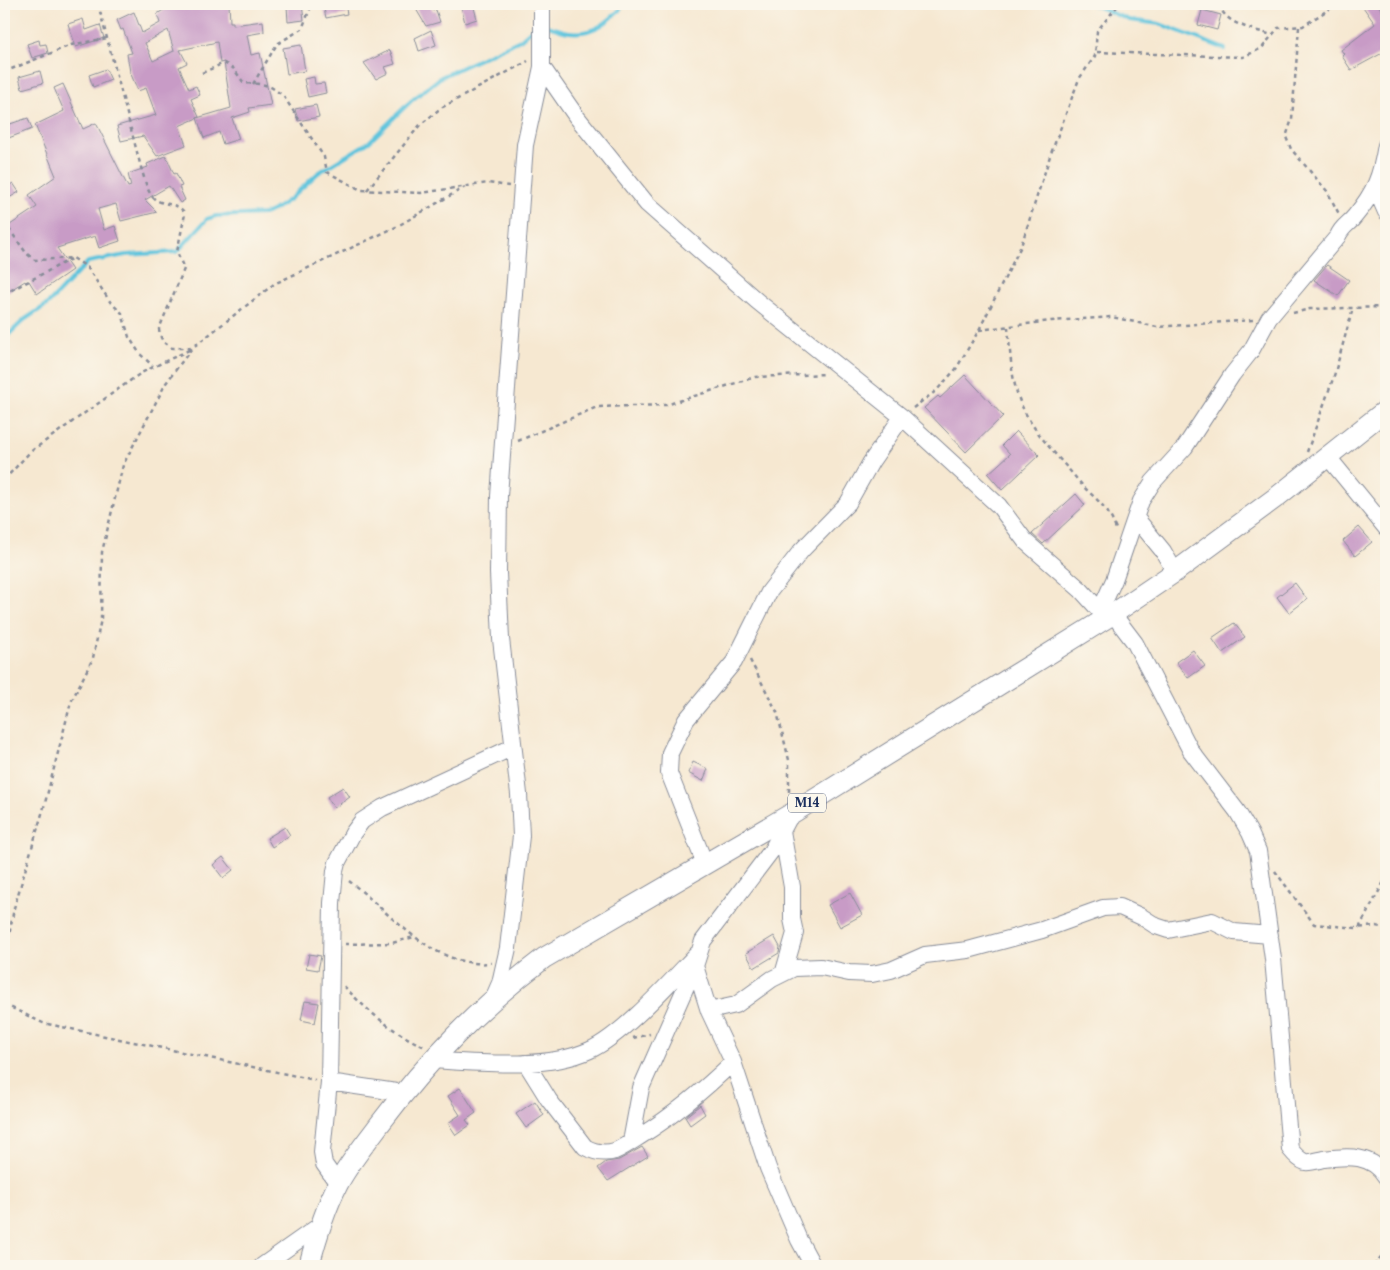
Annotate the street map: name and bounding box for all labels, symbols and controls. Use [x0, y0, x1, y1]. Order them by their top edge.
road number: M14 [788, 794, 826, 812]

